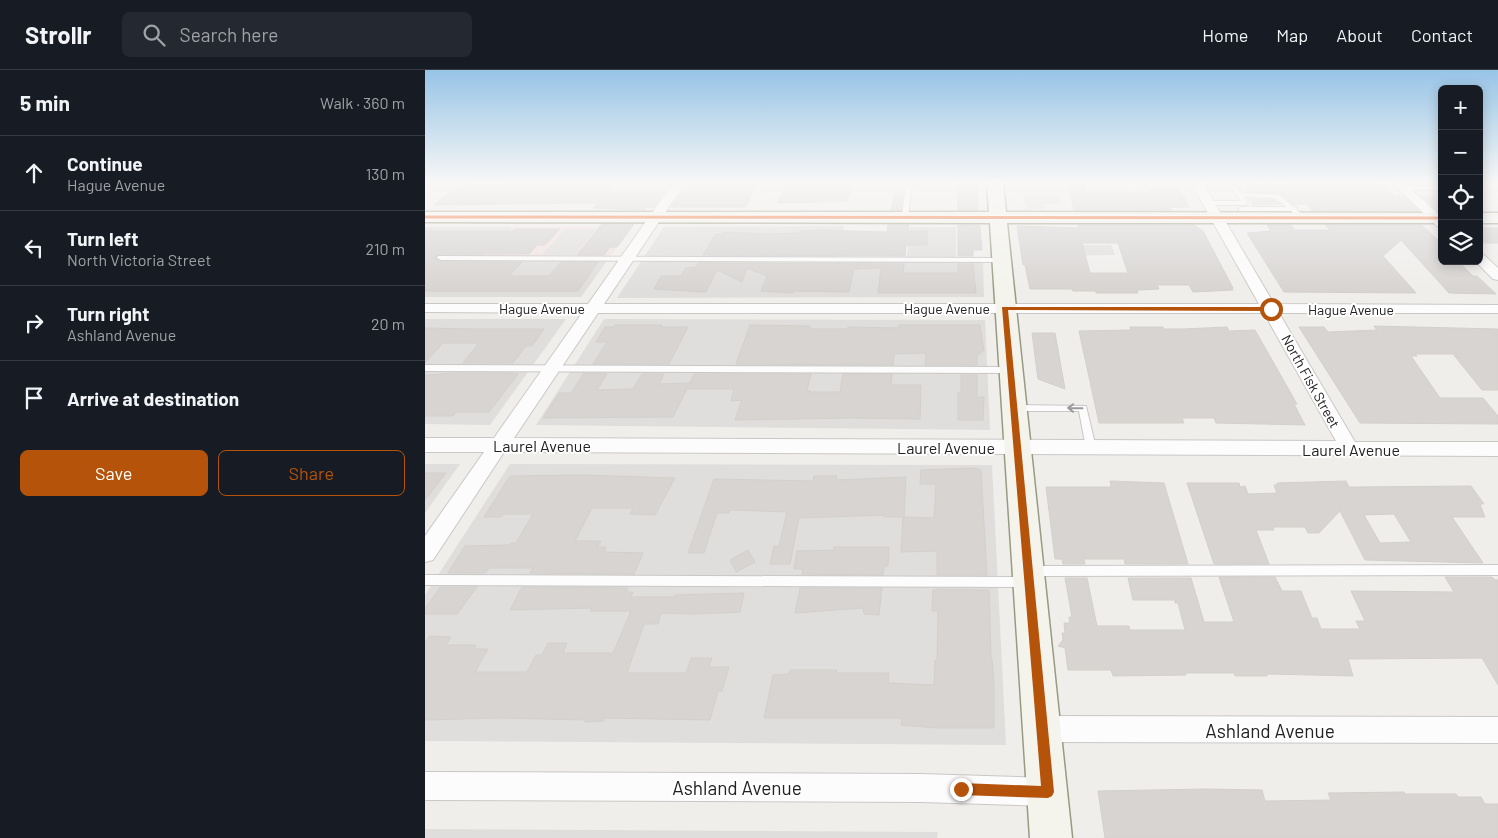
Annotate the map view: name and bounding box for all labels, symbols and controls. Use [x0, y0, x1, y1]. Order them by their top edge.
search box [122, 12, 472, 57]
text: Strollr [25, 20, 92, 49]
icon: search [140, 21, 168, 49]
text: Search here [180, 23, 278, 46]
text: Home [1202, 24, 1248, 46]
text: Map [1276, 24, 1308, 46]
text: About [1336, 24, 1383, 46]
text: Contact [1411, 24, 1473, 46]
map controls [1438, 85, 1483, 265]
button: + [1438, 85, 1483, 130]
text: 5 min [20, 90, 70, 115]
text: Walk · 360 m [320, 93, 405, 112]
button: − [1438, 130, 1483, 175]
text: Continue [67, 152, 143, 175]
icon: ahead [20, 159, 48, 187]
text: 130 m [366, 164, 405, 183]
text: Hague Avenue [67, 175, 165, 194]
button: locate [1438, 175, 1483, 220]
button: layers [1438, 220, 1483, 265]
text: Turn left [67, 227, 138, 250]
icon: left [20, 234, 48, 262]
text: 210 m [366, 239, 405, 258]
text: North Victoria Street [67, 250, 211, 269]
route start [1260, 298, 1283, 321]
street label: Hague Avenue [499, 300, 585, 317]
street label: Hague Avenue [904, 300, 990, 317]
street label: Hague Avenue [1308, 301, 1394, 318]
text: Turn right [67, 302, 149, 325]
icon: right [20, 309, 48, 337]
text: 20 m [371, 314, 405, 333]
text: Ashland Avenue [67, 325, 176, 344]
street label: North Fisk Street [1278, 331, 1344, 431]
icon: arrive [20, 384, 48, 412]
text: Arrive at destination [67, 387, 239, 410]
one-way arrow [1067, 403, 1084, 413]
street label: Laurel Avenue [493, 436, 591, 455]
street label: Laurel Avenue [897, 438, 995, 457]
street label: Laurel Avenue [1302, 440, 1400, 459]
button: Save [20, 450, 208, 496]
button: Share [218, 450, 405, 496]
street label: Ashland Avenue [1205, 719, 1335, 742]
street label: Ashland Avenue [672, 776, 802, 799]
route end [950, 778, 973, 801]

